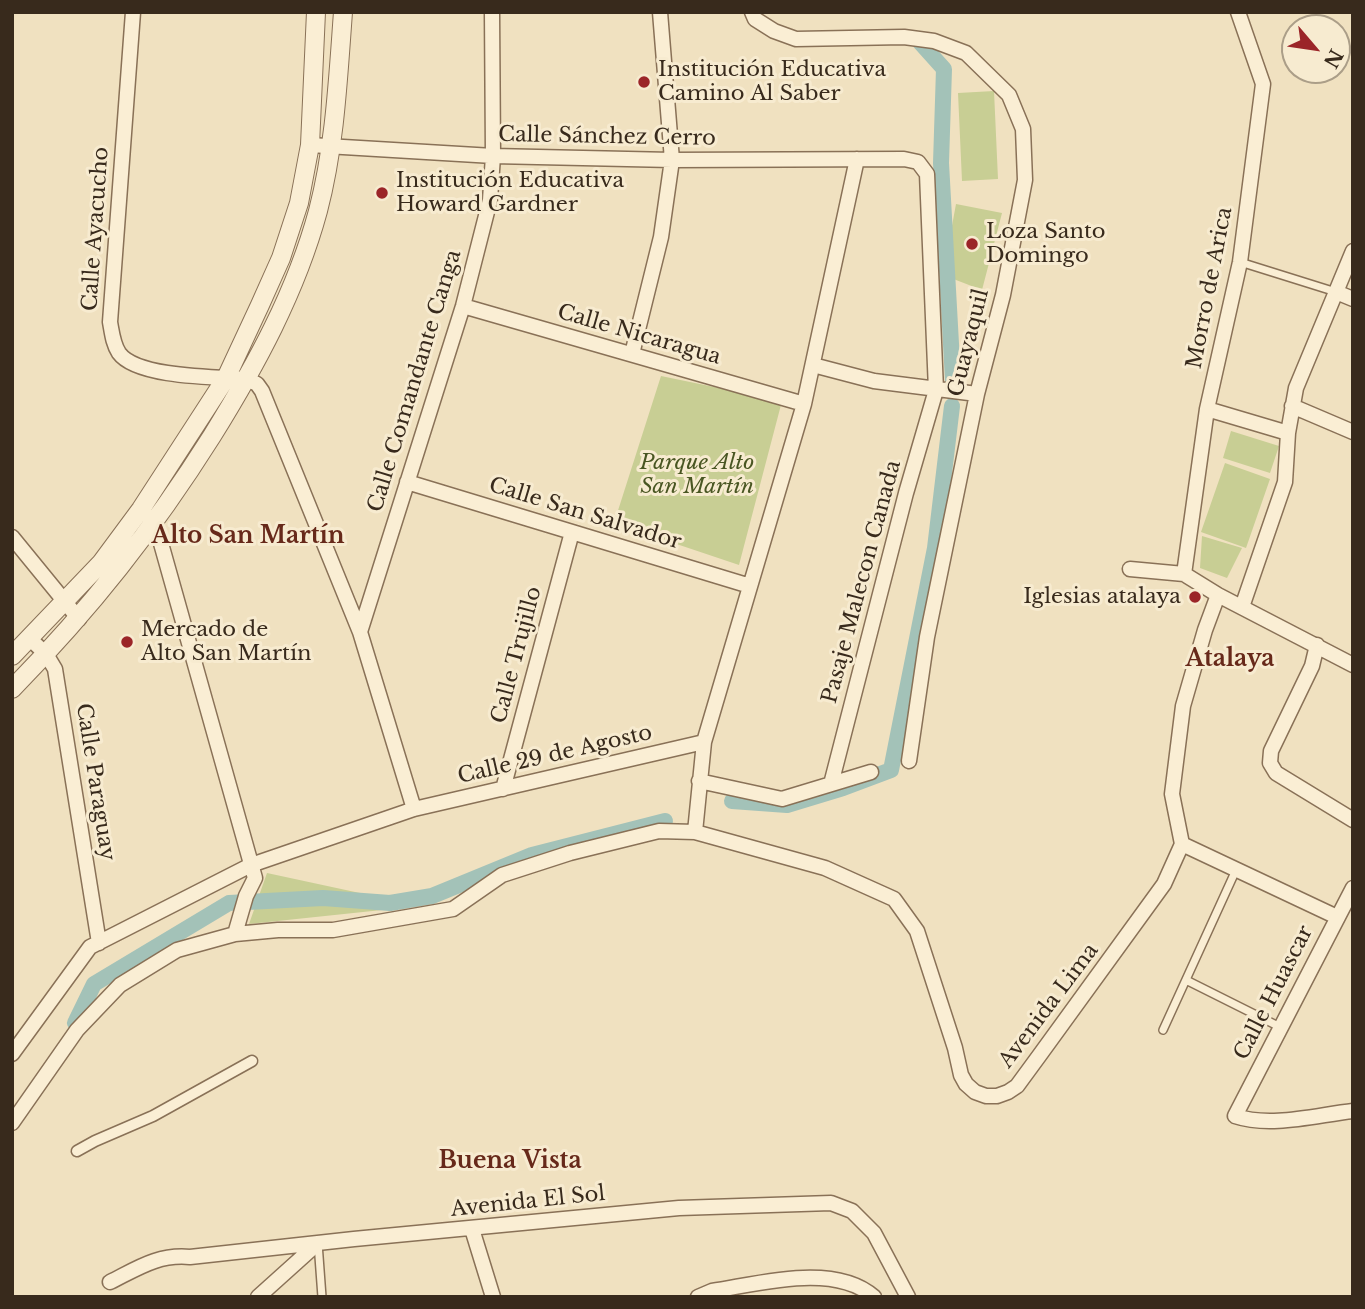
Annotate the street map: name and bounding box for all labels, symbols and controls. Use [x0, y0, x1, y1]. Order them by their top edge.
north arrow [1281, 14, 1351, 84]
text: N [1319, 45, 1347, 72]
place label: Institución Educativa Camino Al Saber [658, 57, 886, 107]
marker: Institución Educativa Camino Al Saber [636, 74, 652, 90]
street label: Calle Sánchez Cerro [498, 123, 716, 151]
street label: Calle Ayacucho [78, 146, 114, 312]
place label: Institución Educativa Howard Gardner [396, 168, 624, 218]
marker: Institución Educativa Howard Gardner [374, 185, 390, 201]
street label: Morro de Arica [1182, 205, 1238, 371]
place label: Loza Santo Domingo [986, 219, 1106, 269]
marker: Loza Santo Domingo [964, 236, 980, 252]
street label: Calle Comandante Canga [363, 247, 467, 515]
street label: Guayaquil [943, 287, 995, 399]
street label: Calle Nicaragua [554, 300, 724, 370]
park label: Parque Alto San Martín [640, 450, 754, 500]
street label: Pasaje Malecon Canada [817, 458, 907, 706]
street label: Calle San Salvador [486, 473, 684, 555]
district label: Alto San Martín [152, 523, 344, 551]
street label: Calle Trujillo [487, 584, 547, 726]
place label: Iglesias atalaya [1023, 584, 1181, 610]
marker: Iglesias atalaya [1187, 589, 1203, 605]
place label: Mercado de Alto San Martín [141, 617, 312, 667]
marker: Mercado de Alto San Martín [119, 634, 135, 650]
district label: Atalaya [1185, 646, 1275, 674]
street label: Calle Paraguay [70, 702, 120, 862]
street label: Calle 29 de Agosto [455, 720, 655, 790]
street label: Calle Huascar [1229, 922, 1319, 1064]
street label: Avenida Lima [994, 939, 1104, 1073]
district label: Buena Vista [438, 1148, 582, 1176]
street label: Avenida El Sol [450, 1181, 606, 1223]

